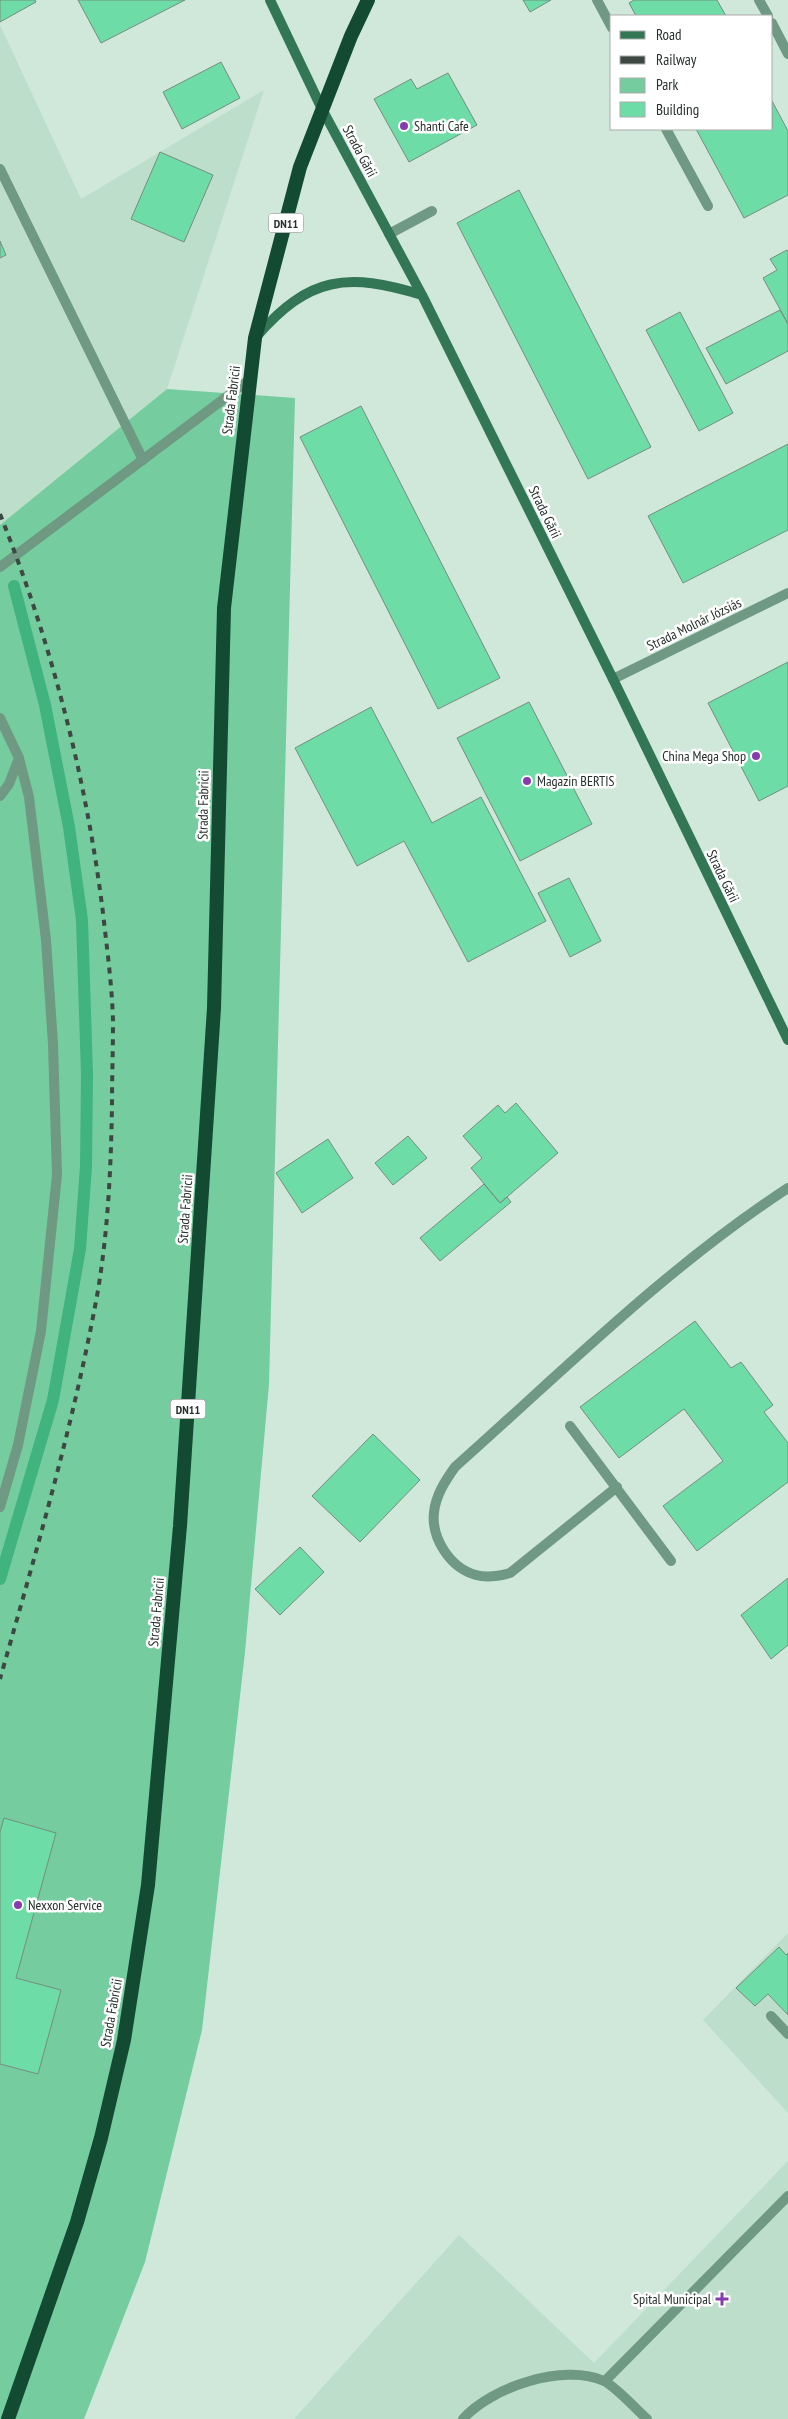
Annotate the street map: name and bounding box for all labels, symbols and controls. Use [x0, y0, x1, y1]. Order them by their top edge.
legend [610, 15, 773, 130]
text: Road [656, 25, 682, 44]
text: Railway [656, 50, 697, 69]
text: Park [656, 75, 678, 94]
text: Building [656, 100, 699, 119]
place label: Shanti Cafe [414, 117, 469, 135]
marker: Shanti Cafe [398, 120, 410, 132]
street label: Strada Gării [339, 122, 381, 180]
road number: DN11 [268, 214, 304, 232]
street label: Strada Fabricii [218, 365, 244, 435]
street label: Strada Gării [525, 483, 565, 541]
street label: Strada Molnár Józsiás [644, 593, 745, 655]
place label: China Mega Shop [662, 747, 746, 765]
marker: China Mega Shop [750, 750, 762, 762]
street label: Strada Fabricii [193, 770, 213, 840]
place label: Magazin BERTIS [537, 772, 615, 790]
marker: Magazin BERTIS [521, 775, 533, 787]
street label: Strada Gării [703, 847, 743, 905]
street label: Strada Fabricii [174, 1174, 196, 1244]
road number: DN11 [170, 1400, 206, 1418]
street label: Strada Fabricii [144, 1577, 168, 1647]
place label: Nexxon Service [28, 1896, 102, 1914]
marker: Nexxon Service [12, 1899, 24, 1911]
street label: Strada Fabricii [96, 1977, 126, 2049]
place label: Spital Municipal [633, 2290, 712, 2308]
marker: Spital Municipal [715, 2292, 729, 2306]

